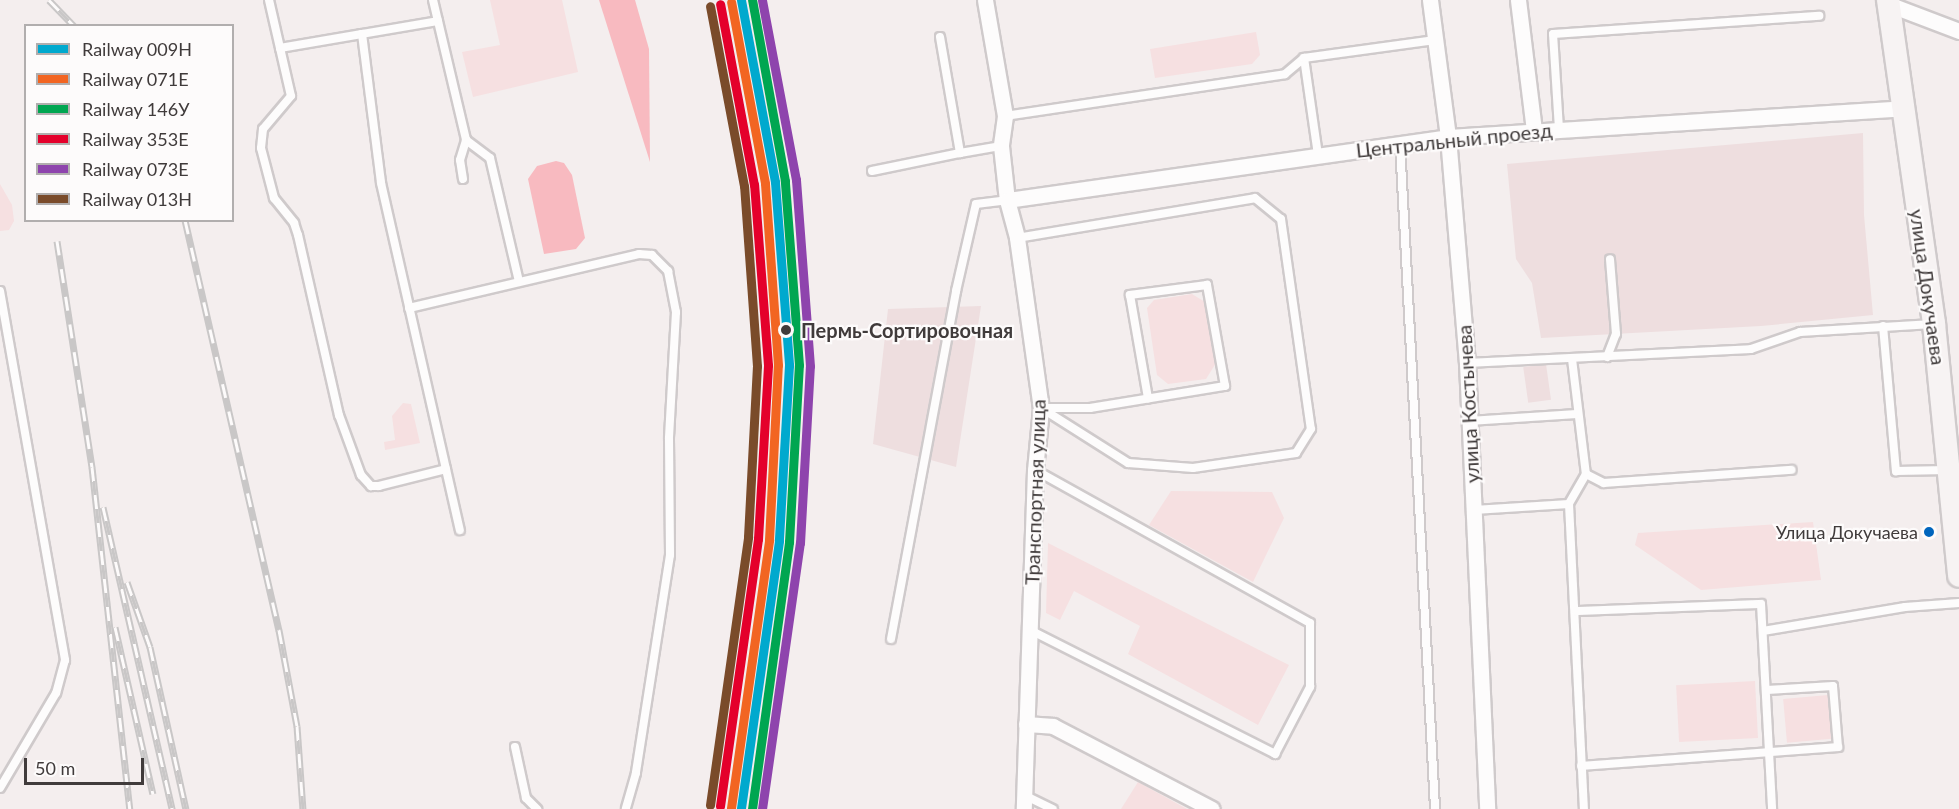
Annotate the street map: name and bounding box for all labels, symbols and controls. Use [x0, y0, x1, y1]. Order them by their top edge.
legend [24, 24, 234, 222]
text: Railway 009Н [82, 38, 192, 60]
text: Railway 071Е [82, 68, 189, 90]
text: Railway 146У [82, 98, 189, 120]
street label: Центральный проезд [1355, 118, 1553, 162]
text: Railway 353Е [82, 128, 189, 150]
text: Railway 073Е [82, 158, 189, 180]
text: Railway 013Н [82, 188, 192, 210]
street label: улица Докучаева [1905, 207, 1951, 367]
place label: Пермь-Сортировочная [801, 318, 1013, 342]
marker: Пермь-Сортировочная [776, 320, 796, 340]
street label: улица Костычева [1452, 324, 1484, 484]
street label: Транспортная улица [1020, 399, 1050, 585]
place label: Улица Докучаева [1776, 521, 1918, 543]
marker: Улица Докучаева [1923, 526, 1935, 538]
scale bar [27, 746, 147, 784]
text: 50 m [35, 757, 75, 779]

